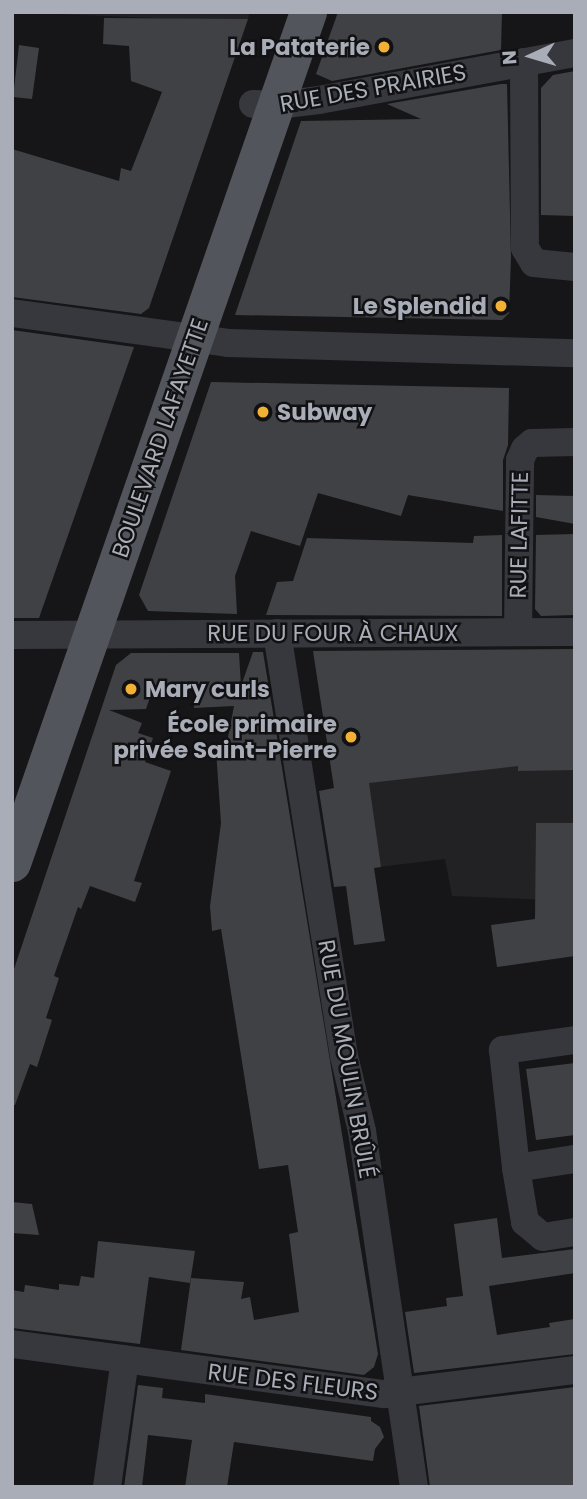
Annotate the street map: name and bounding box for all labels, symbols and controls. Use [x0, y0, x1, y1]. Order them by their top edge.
north arrow [496, 21, 566, 91]
place label: La Pataterie [229, 33, 370, 61]
marker: La Pataterie [376, 39, 392, 55]
text: N [496, 49, 524, 66]
street label: RUE DES PRAIRIES [278, 58, 468, 118]
place label: Le Splendid [353, 292, 487, 320]
marker: Le Splendid [493, 298, 509, 314]
street label: BOULEVARD LAFAYETTE [106, 315, 214, 561]
place label: Subway [277, 398, 372, 426]
marker: Subway [255, 404, 271, 420]
street label: RUE LAFITTE [504, 471, 534, 599]
street label: RUE DU FOUR À CHAUX [207, 619, 459, 647]
place label: Mary curls [145, 675, 270, 703]
marker: Mary curls [123, 681, 139, 697]
place label: École primaire privée Saint-Pierre [113, 710, 337, 764]
marker: École primaire privée Saint-Pierre [343, 729, 359, 745]
street label: RUE DU MOULIN BRÛLÉ [312, 937, 382, 1181]
street label: RUE DES FLEURS [206, 1358, 380, 1406]

